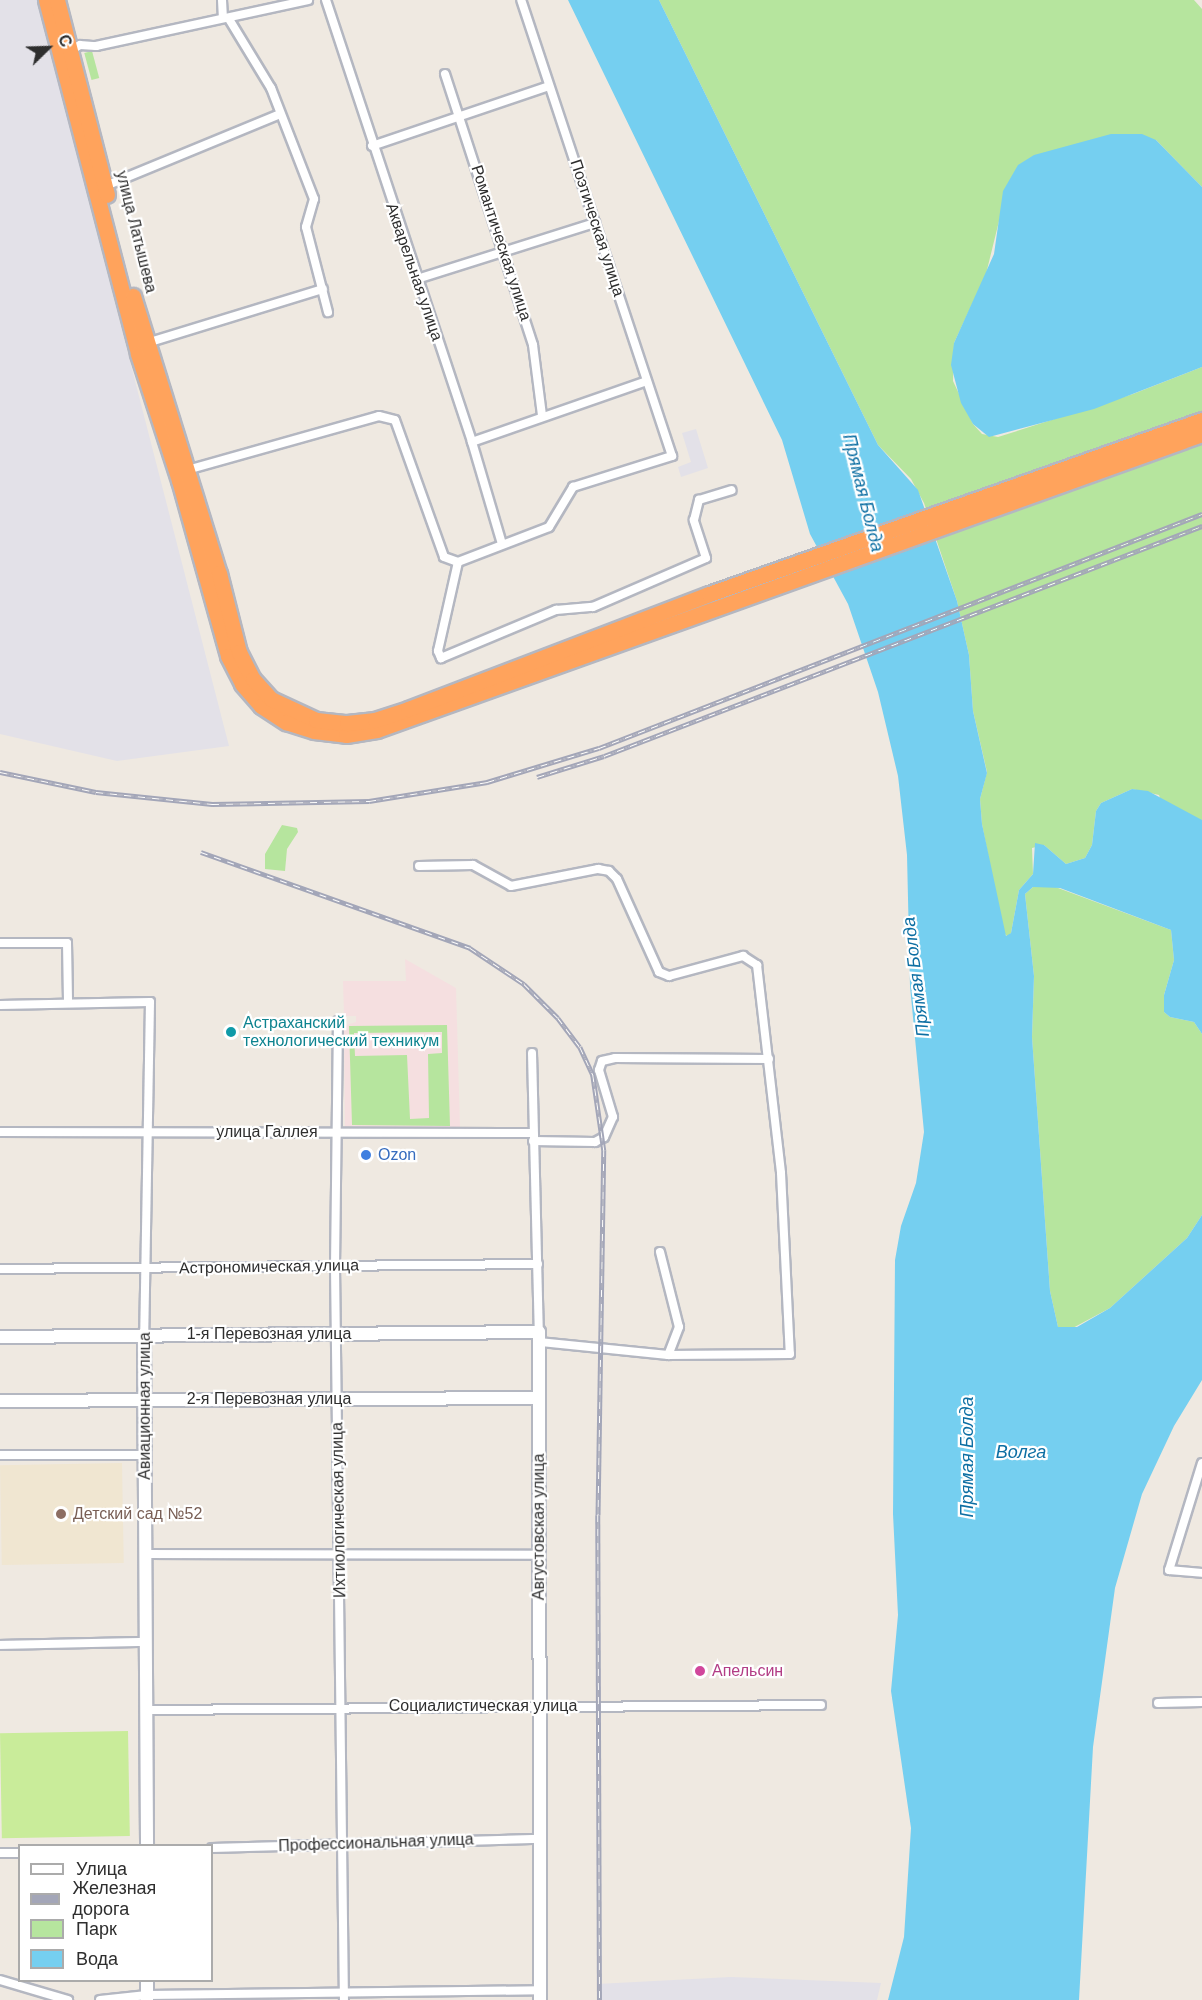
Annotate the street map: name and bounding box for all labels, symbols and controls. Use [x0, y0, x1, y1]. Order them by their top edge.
north arrow [18, 18, 78, 78]
text: С [55, 32, 75, 49]
street label: Поэтическая улица [566, 157, 628, 299]
street label: Романтическая улица [467, 163, 535, 323]
street label: улица Латышева [112, 169, 160, 295]
street label: Акварельная улица [381, 200, 447, 344]
water label: Прямая Болда [838, 432, 888, 554]
water label: Прямая Болда [898, 916, 934, 1038]
place label: Астраханский технологический техникум [243, 1013, 439, 1051]
marker: Астраханский технологический техникум [224, 1025, 238, 1039]
street label: улица Галлея [216, 1122, 318, 1142]
place label: Ozon [378, 1145, 416, 1165]
marker: Ozon [359, 1148, 373, 1162]
street label: Астрономическая улица [179, 1256, 359, 1278]
street label: 1-я Перевозная улица [187, 1324, 351, 1344]
street label: Авиационная улица [135, 1332, 155, 1480]
street label: 2-я Перевозная улица [187, 1389, 351, 1409]
water label: Прямая Болда [956, 1397, 978, 1517]
street label: Ихтиологическая улица [328, 1422, 350, 1598]
water label: Волга [996, 1441, 1046, 1463]
street label: Августовская улица [529, 1454, 549, 1600]
place label: Детский сад №52 [73, 1504, 202, 1524]
marker: Детский сад №52 [54, 1507, 68, 1521]
place label: Апельсин [712, 1661, 783, 1681]
marker: Апельсин [693, 1664, 707, 1678]
street label: Социалистическая улица [389, 1696, 577, 1716]
street label: Профессиональная улица [278, 1830, 474, 1856]
legend [18, 1844, 213, 1982]
text: Улица [76, 1859, 127, 1879]
text: Железная дорога [72, 1878, 156, 1919]
text: Парк [76, 1919, 117, 1939]
text: Вода [76, 1949, 118, 1969]

